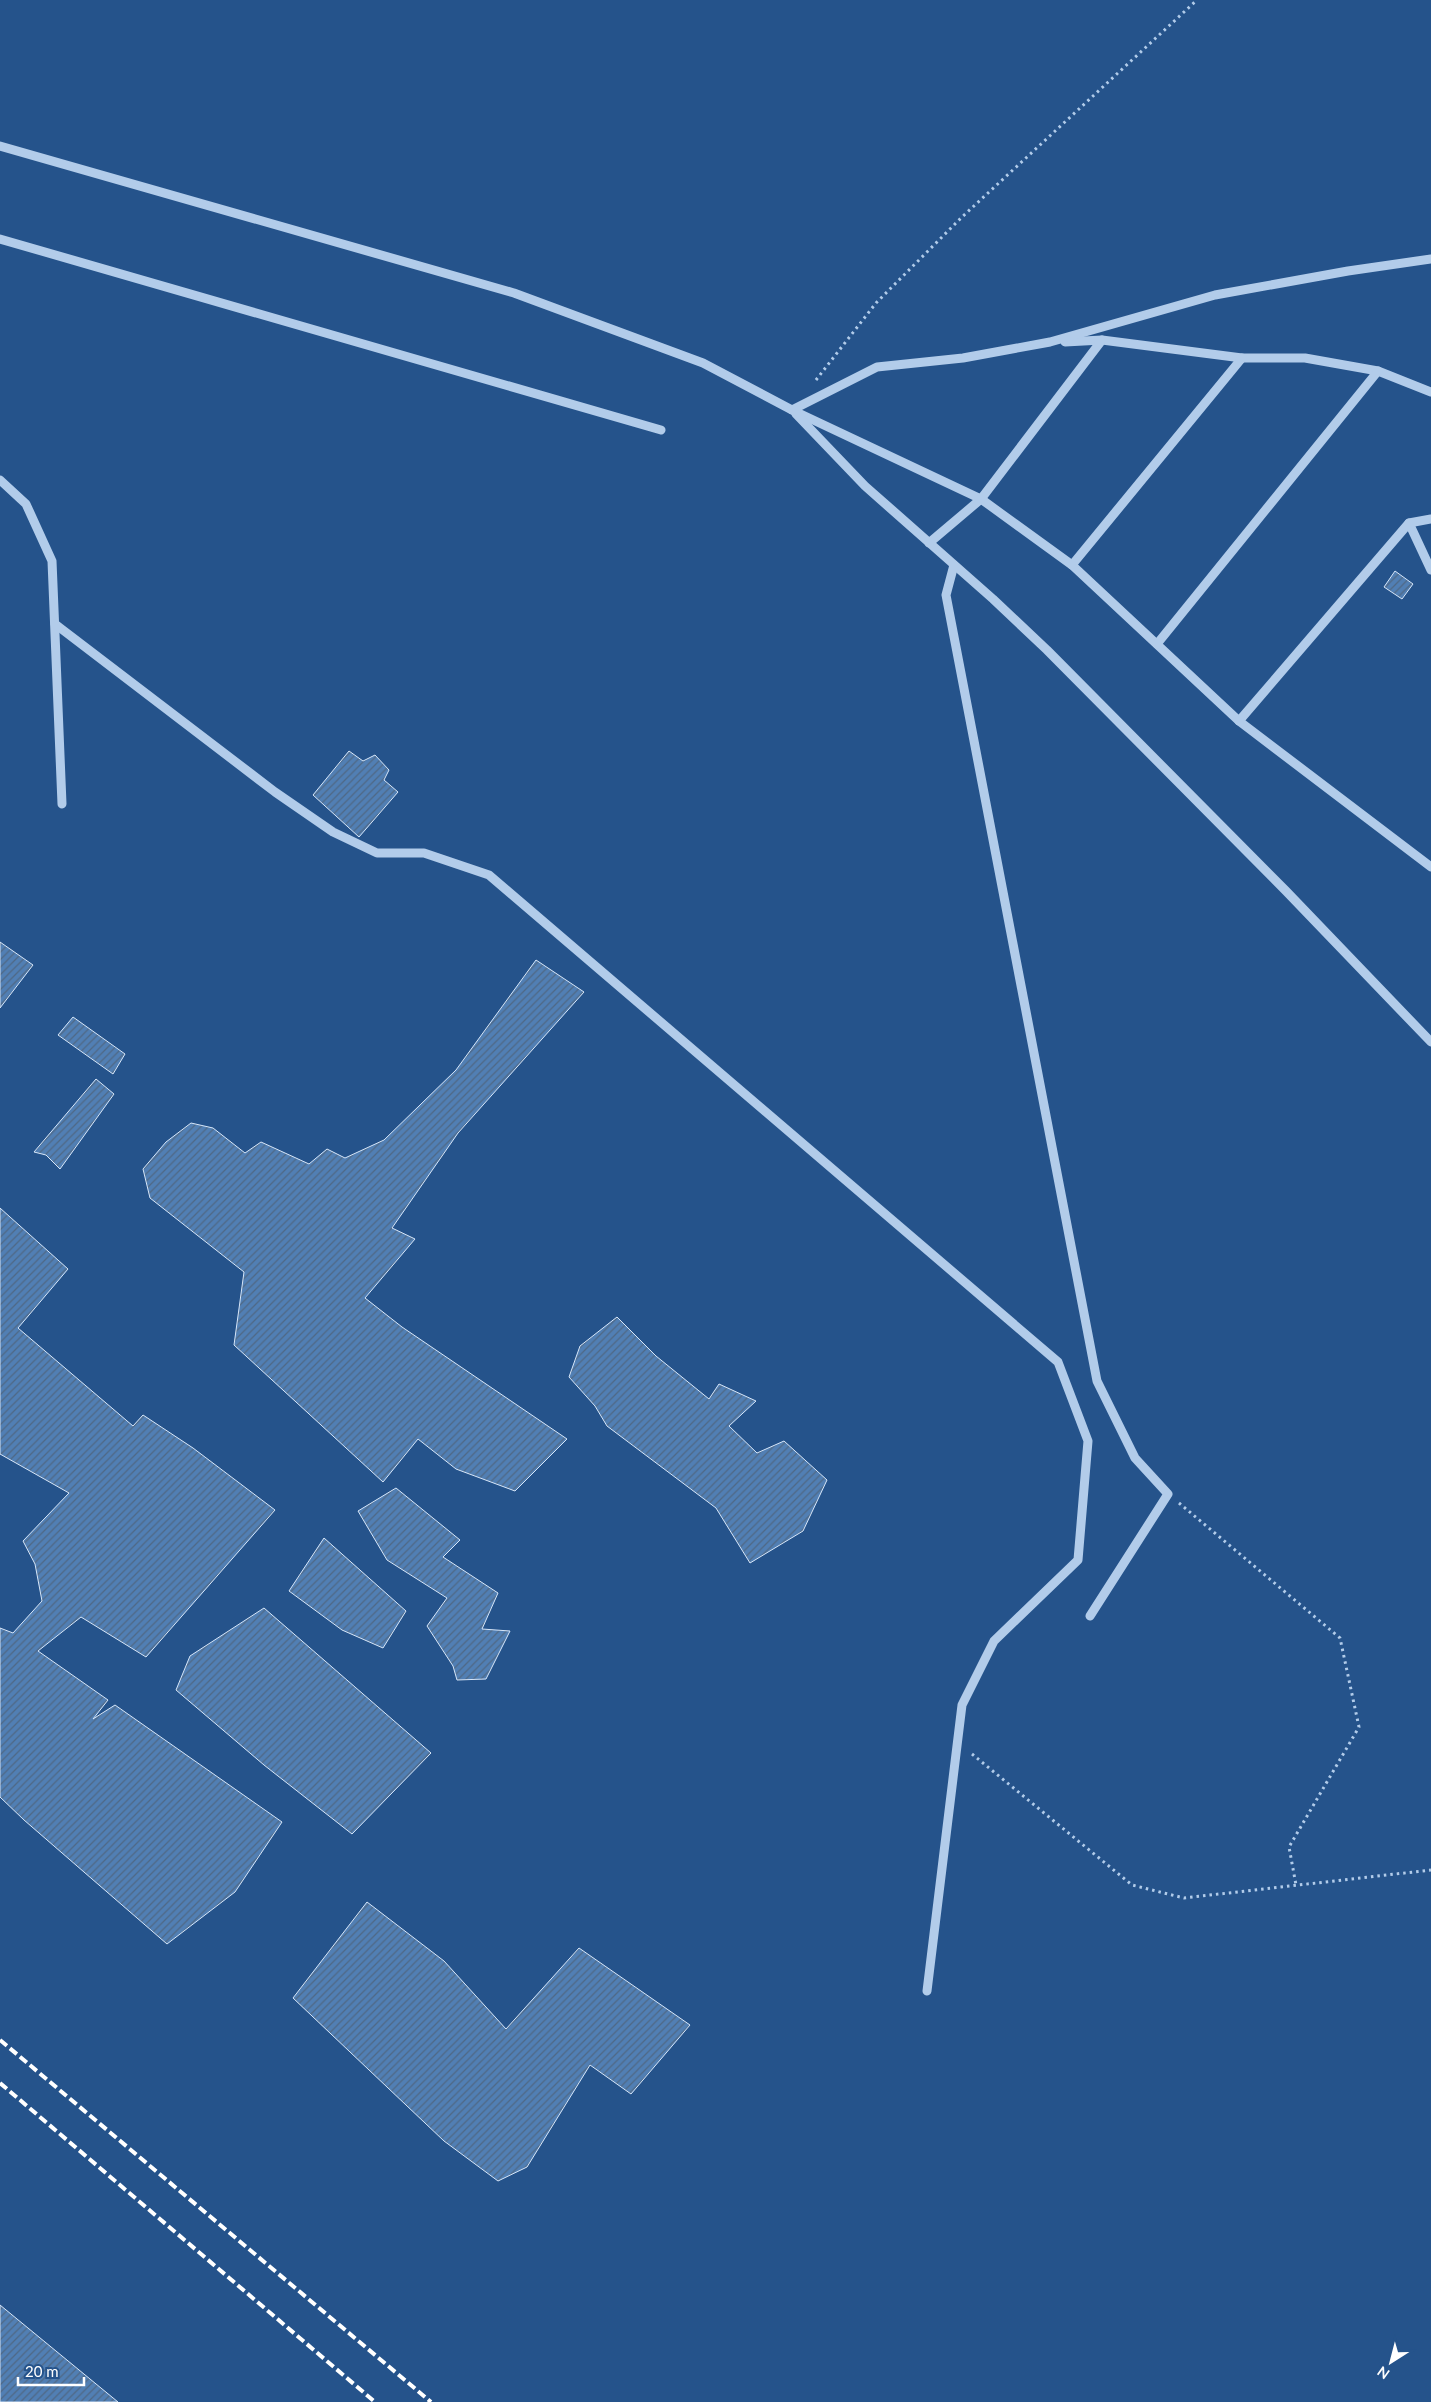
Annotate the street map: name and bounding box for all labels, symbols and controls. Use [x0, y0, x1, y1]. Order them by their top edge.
north arrow [1366, 2337, 1416, 2387]
scale bar [18, 2354, 84, 2386]
text: 20 m [25, 2362, 59, 2380]
text: N [1374, 2363, 1392, 2383]

